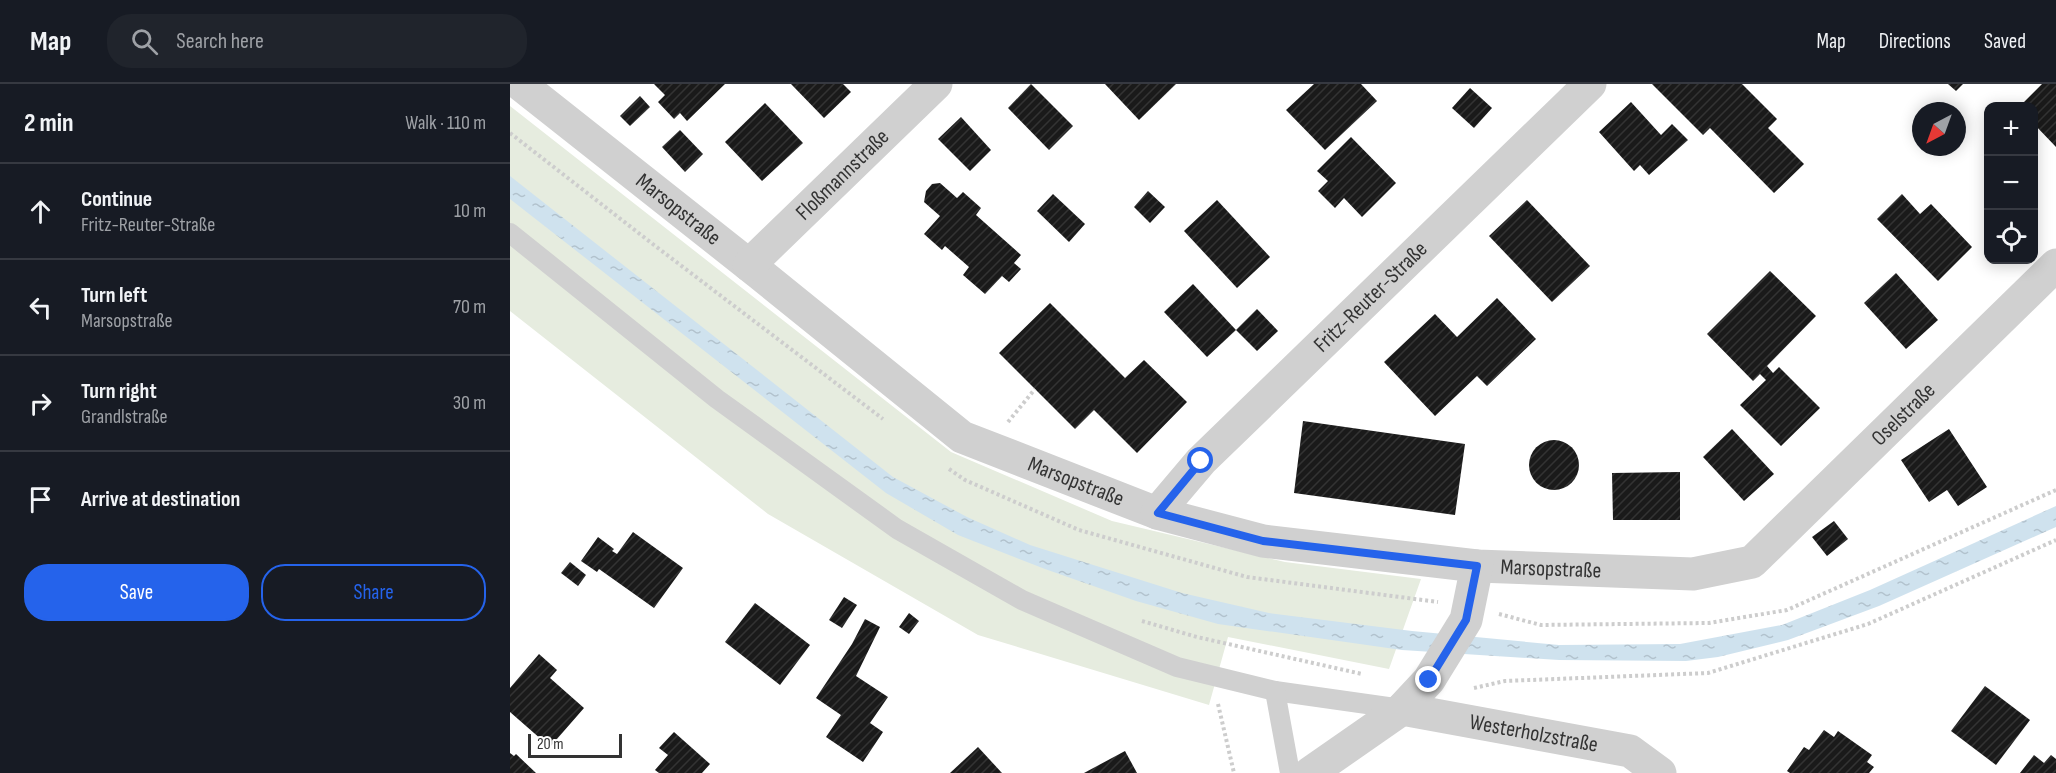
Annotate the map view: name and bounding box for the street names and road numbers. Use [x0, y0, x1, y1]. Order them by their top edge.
street label: Floßmannstraße [790, 123, 895, 226]
street label: Marsopstraße [631, 167, 726, 251]
street label: Fritz-Reuter-Straße [1308, 236, 1433, 358]
street label: Oselstraße [1866, 377, 1941, 451]
street label: Marsopstraße [1024, 451, 1128, 512]
street label: Marsopstraße [1500, 553, 1602, 584]
street label: Westerholzstraße [1467, 708, 1600, 758]

